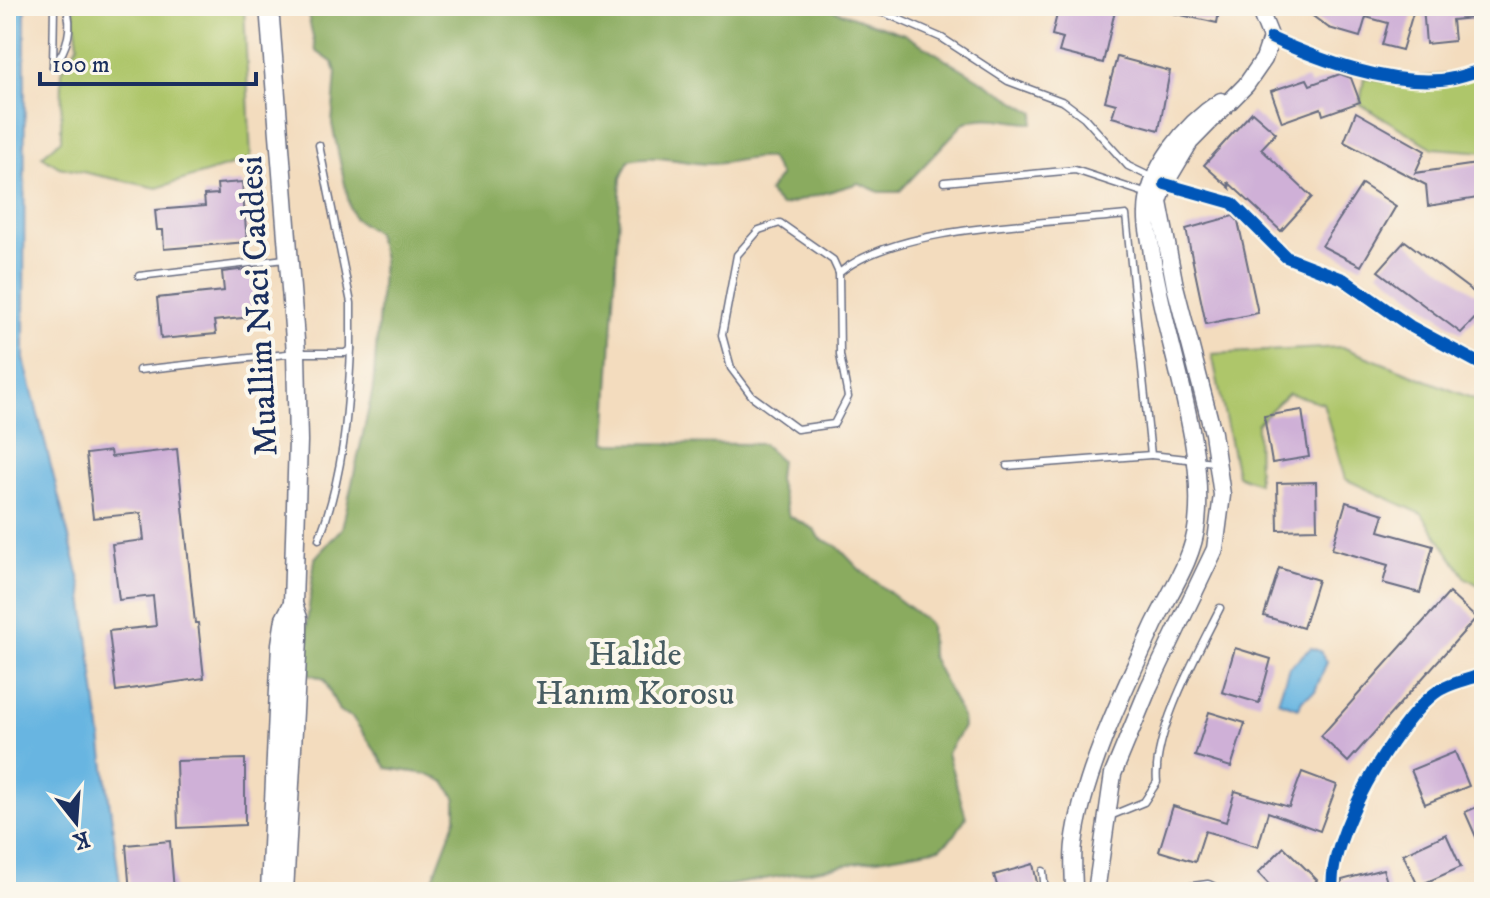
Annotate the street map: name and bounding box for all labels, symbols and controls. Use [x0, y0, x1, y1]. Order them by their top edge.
scale bar [40, 36, 256, 86]
text: 100 m [52, 50, 110, 80]
street label: Muallim Naci Caddesi [230, 155, 288, 457]
park label: Halide Hanım Korosu [535, 634, 735, 715]
north arrow [36, 782, 116, 862]
text: K [70, 825, 93, 855]

